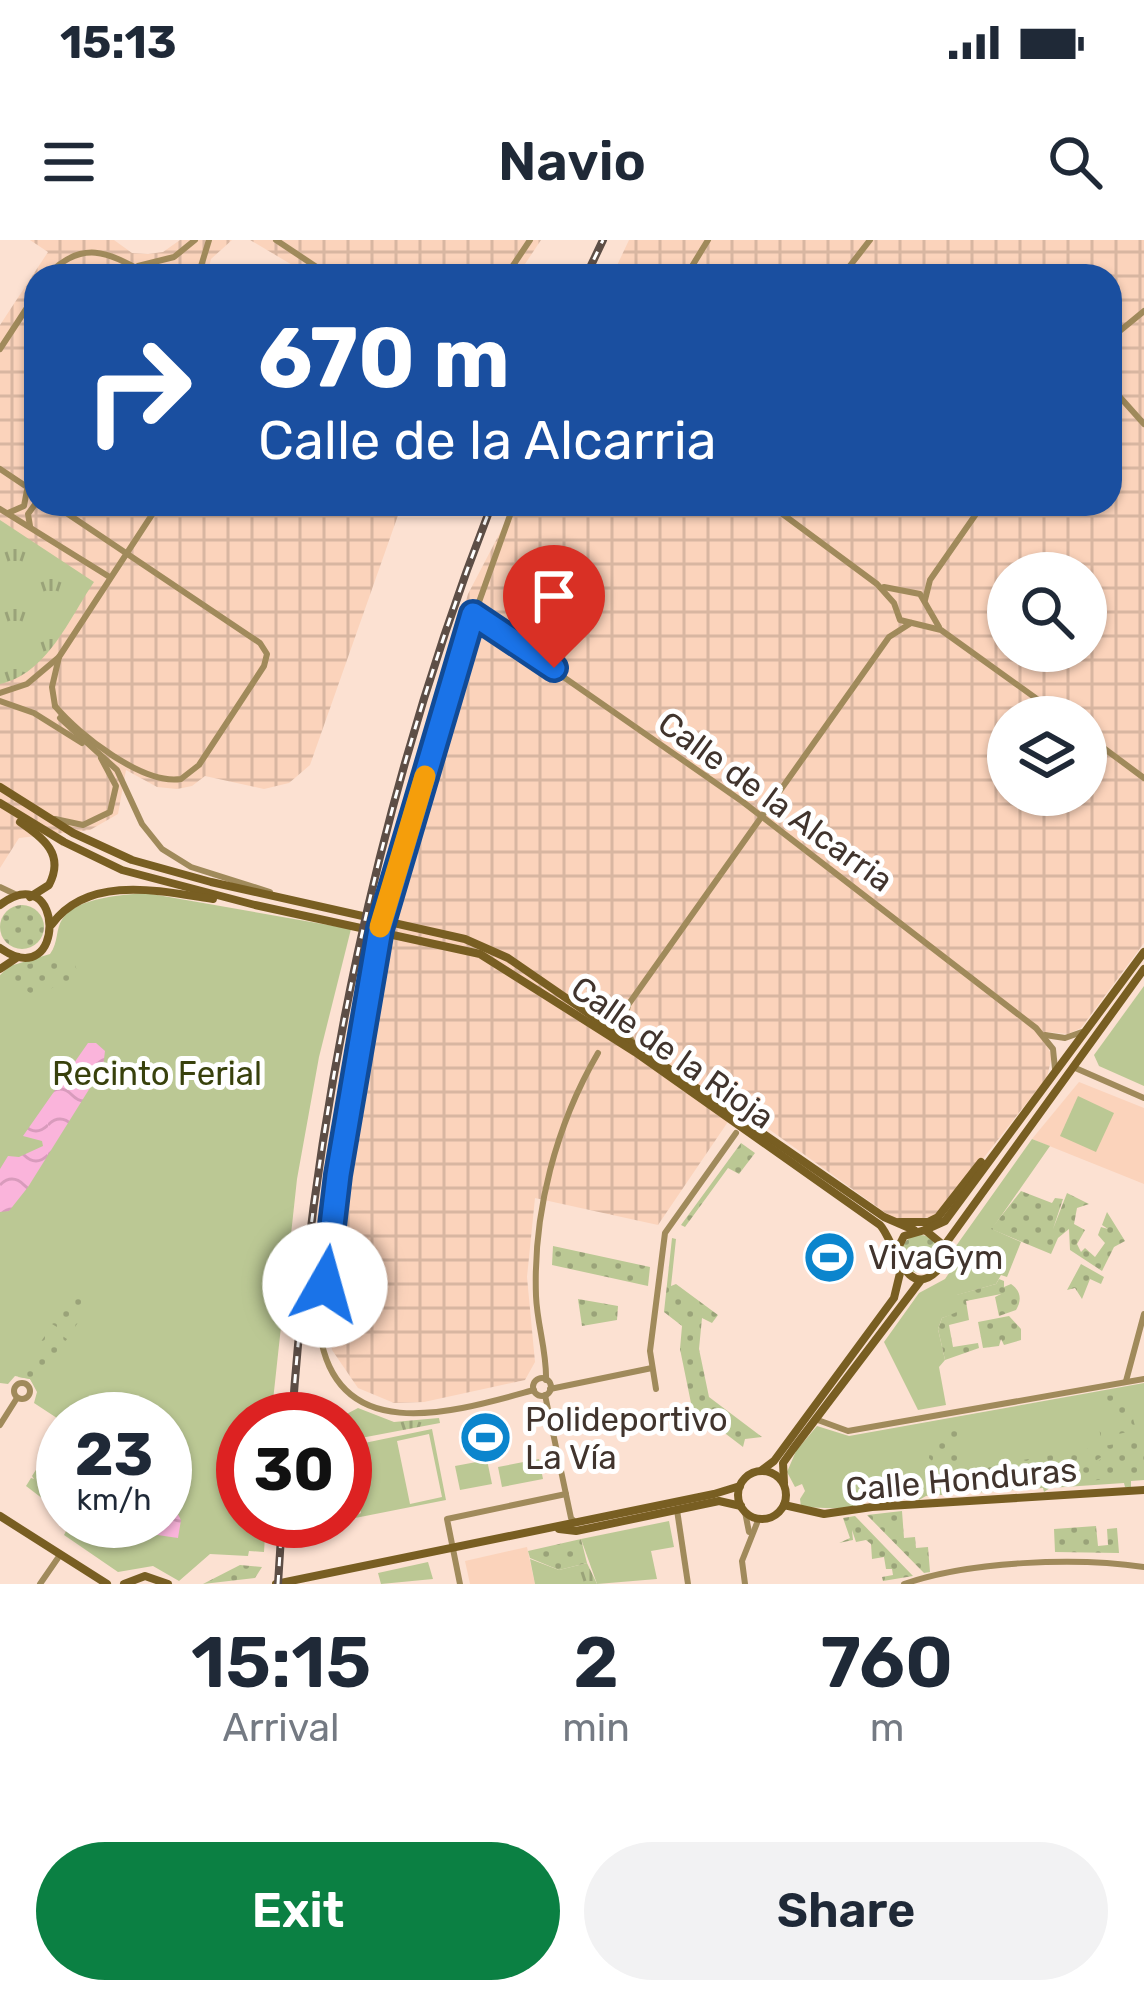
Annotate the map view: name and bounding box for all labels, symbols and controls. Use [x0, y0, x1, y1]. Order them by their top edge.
text: 15:13 [60, 16, 177, 69]
icon: menu [36, 129, 102, 195]
icon: search [1042, 129, 1108, 195]
text: Navio [498, 130, 646, 194]
text: 670 m [258, 308, 510, 408]
icon: right [60, 312, 216, 468]
text: Calle de la Alcarria [258, 409, 717, 473]
pin [503, 545, 605, 668]
map controls [987, 552, 1107, 816]
button: search [987, 552, 1107, 672]
icon: arrive [521, 563, 587, 629]
button: layers [987, 696, 1107, 816]
street label: Calle de la Alcarria [651, 703, 901, 900]
street label: Calle de la Rioja [564, 968, 782, 1137]
park label: Recinto Ferial [52, 1054, 262, 1093]
position arrow [262, 1222, 388, 1348]
sports icon: VivaGym [801, 1229, 857, 1285]
place label: VivaGym [868, 1238, 1003, 1277]
speed limit sign: 30 [216, 1392, 372, 1548]
place label: Polideportivo La Vía [525, 1400, 728, 1477]
sports icon: Polideportivo La Vía [458, 1410, 514, 1466]
text: 23 [75, 1419, 153, 1490]
street label: Calle Honduras [844, 1450, 1078, 1509]
text: km/h [77, 1482, 151, 1518]
text: 15:15 [191, 1620, 371, 1705]
text: 2 [573, 1620, 619, 1705]
text: 760 [821, 1620, 953, 1705]
text: Arrival [223, 1705, 340, 1751]
text: min [562, 1705, 630, 1751]
text: m [870, 1705, 904, 1751]
button: Exit [36, 1842, 560, 1980]
button: Share [584, 1842, 1108, 1980]

